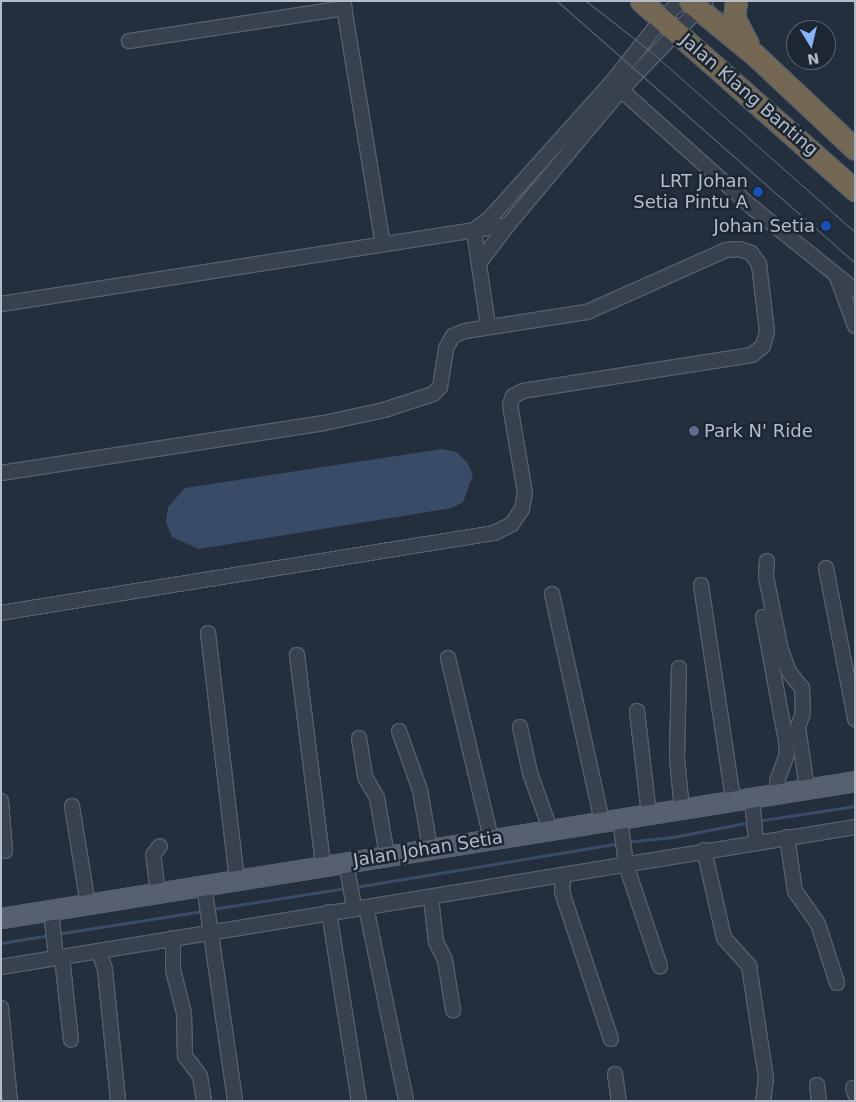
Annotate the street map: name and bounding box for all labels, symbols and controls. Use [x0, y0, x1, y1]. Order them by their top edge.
north arrow [786, 20, 836, 70]
street label: Jalan Klang Banting [676, 29, 822, 161]
text: N [806, 50, 820, 68]
place label: LRT Johan Setia Pintu A [633, 171, 748, 213]
marker: LRT Johan Setia Pintu A [752, 186, 764, 198]
place label: Johan Setia [714, 215, 815, 237]
marker: Johan Setia [819, 219, 833, 233]
place label: Park N' Ride [704, 420, 813, 442]
marker: Park N' Ride [688, 425, 700, 437]
street label: Jalan Johan Setia [352, 827, 504, 871]

